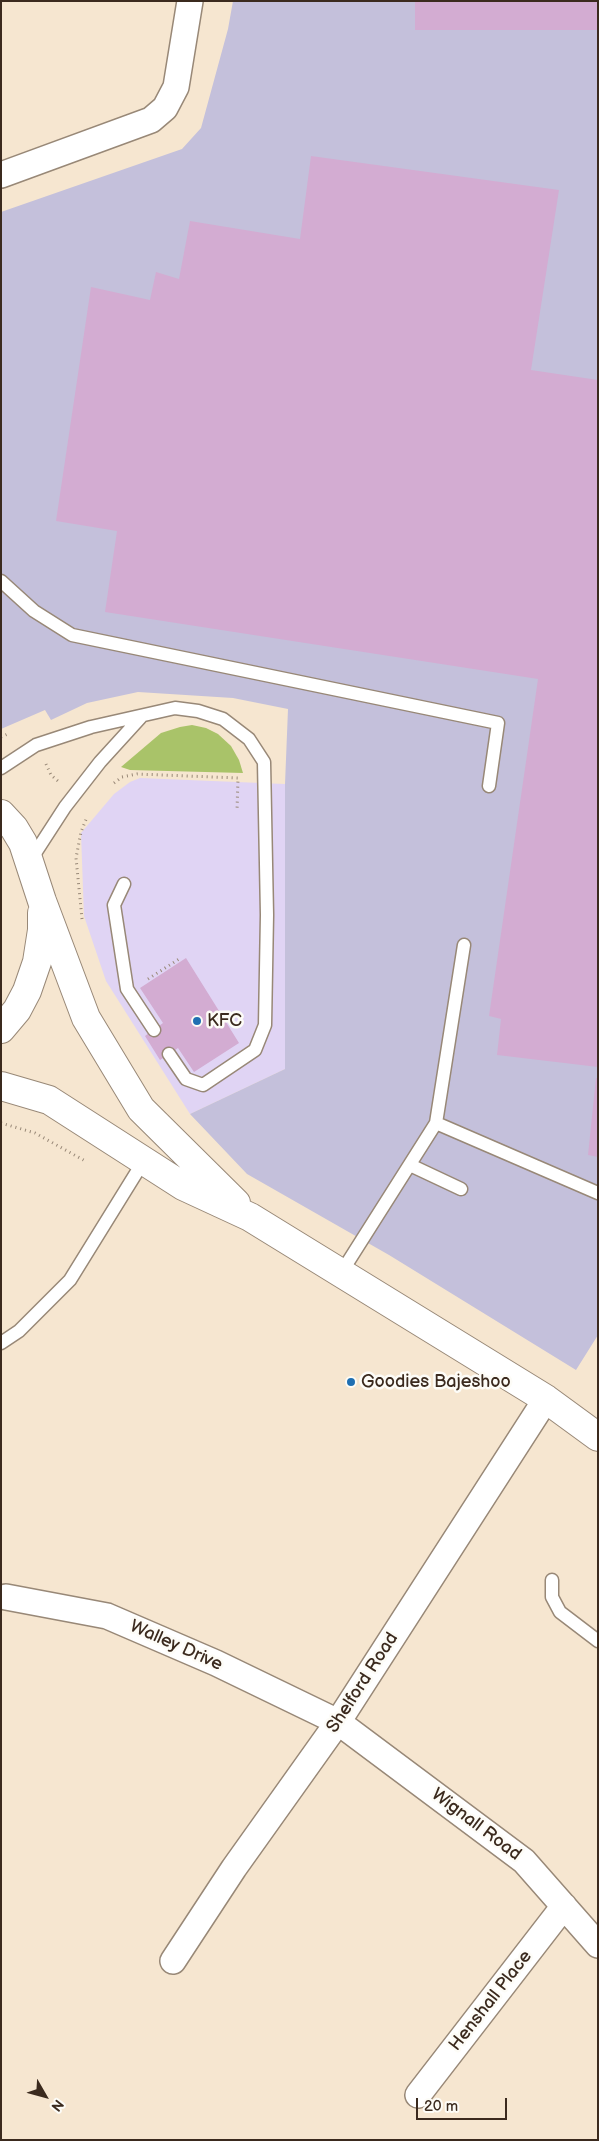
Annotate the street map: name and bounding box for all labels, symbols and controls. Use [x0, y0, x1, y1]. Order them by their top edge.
place label: KFC [207, 1010, 242, 1032]
marker: KFC [191, 1015, 203, 1027]
place label: Goodies Bajeshoo [361, 1371, 511, 1393]
marker: Goodies Bajeshoo [345, 1376, 357, 1388]
street label: Walley Drive [126, 1616, 226, 1676]
street label: Shelford Road [322, 1629, 404, 1737]
street label: Wignall Road [427, 1784, 525, 1866]
street label: Henshall Place [445, 1946, 537, 2056]
north arrow [20, 2071, 70, 2121]
scale bar [419, 2088, 510, 2120]
text: N [47, 2096, 67, 2115]
text: 20 m [424, 2097, 458, 2116]

